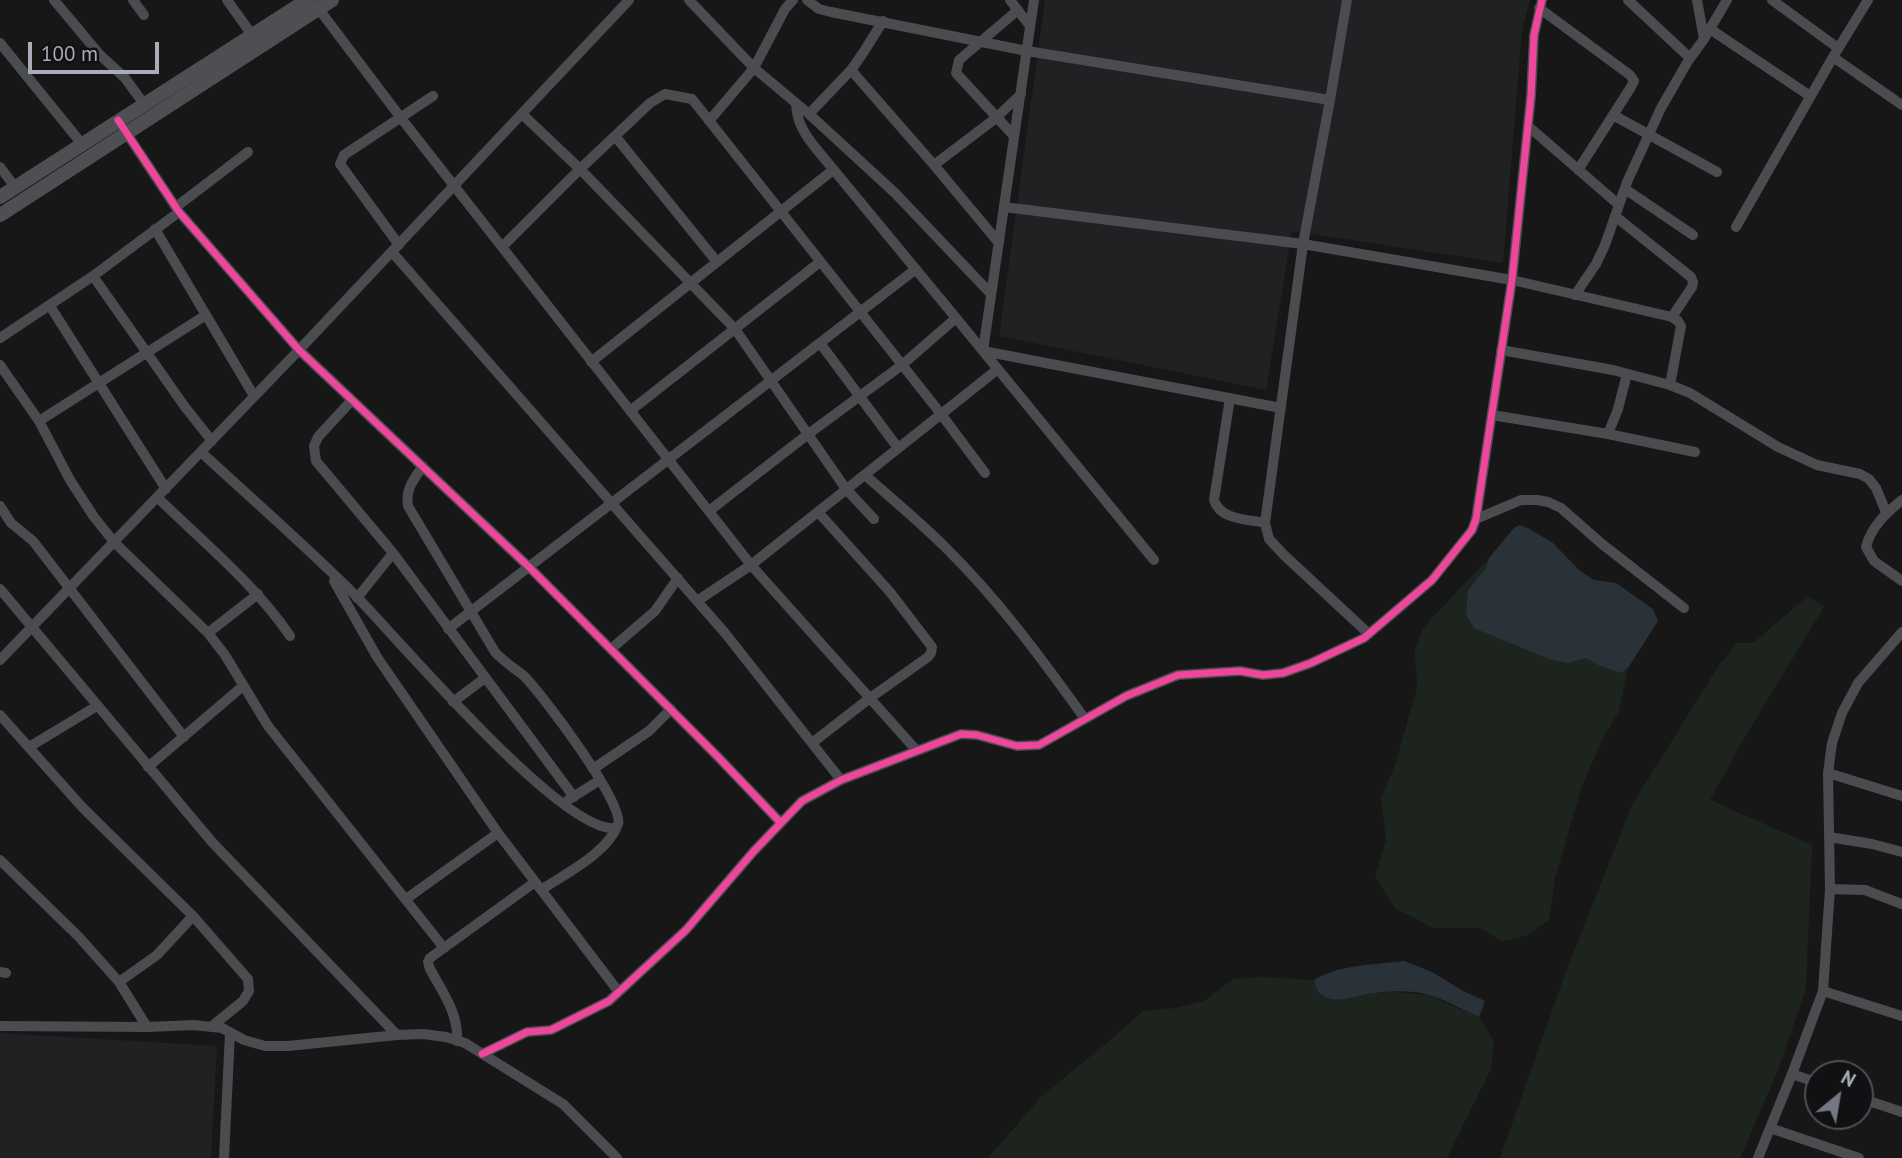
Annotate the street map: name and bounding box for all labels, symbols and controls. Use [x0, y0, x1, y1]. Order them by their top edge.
scale bar [32, 28, 163, 72]
text: 100 m [41, 40, 98, 67]
north arrow [1804, 1060, 1874, 1130]
text: N [1837, 1065, 1860, 1092]

